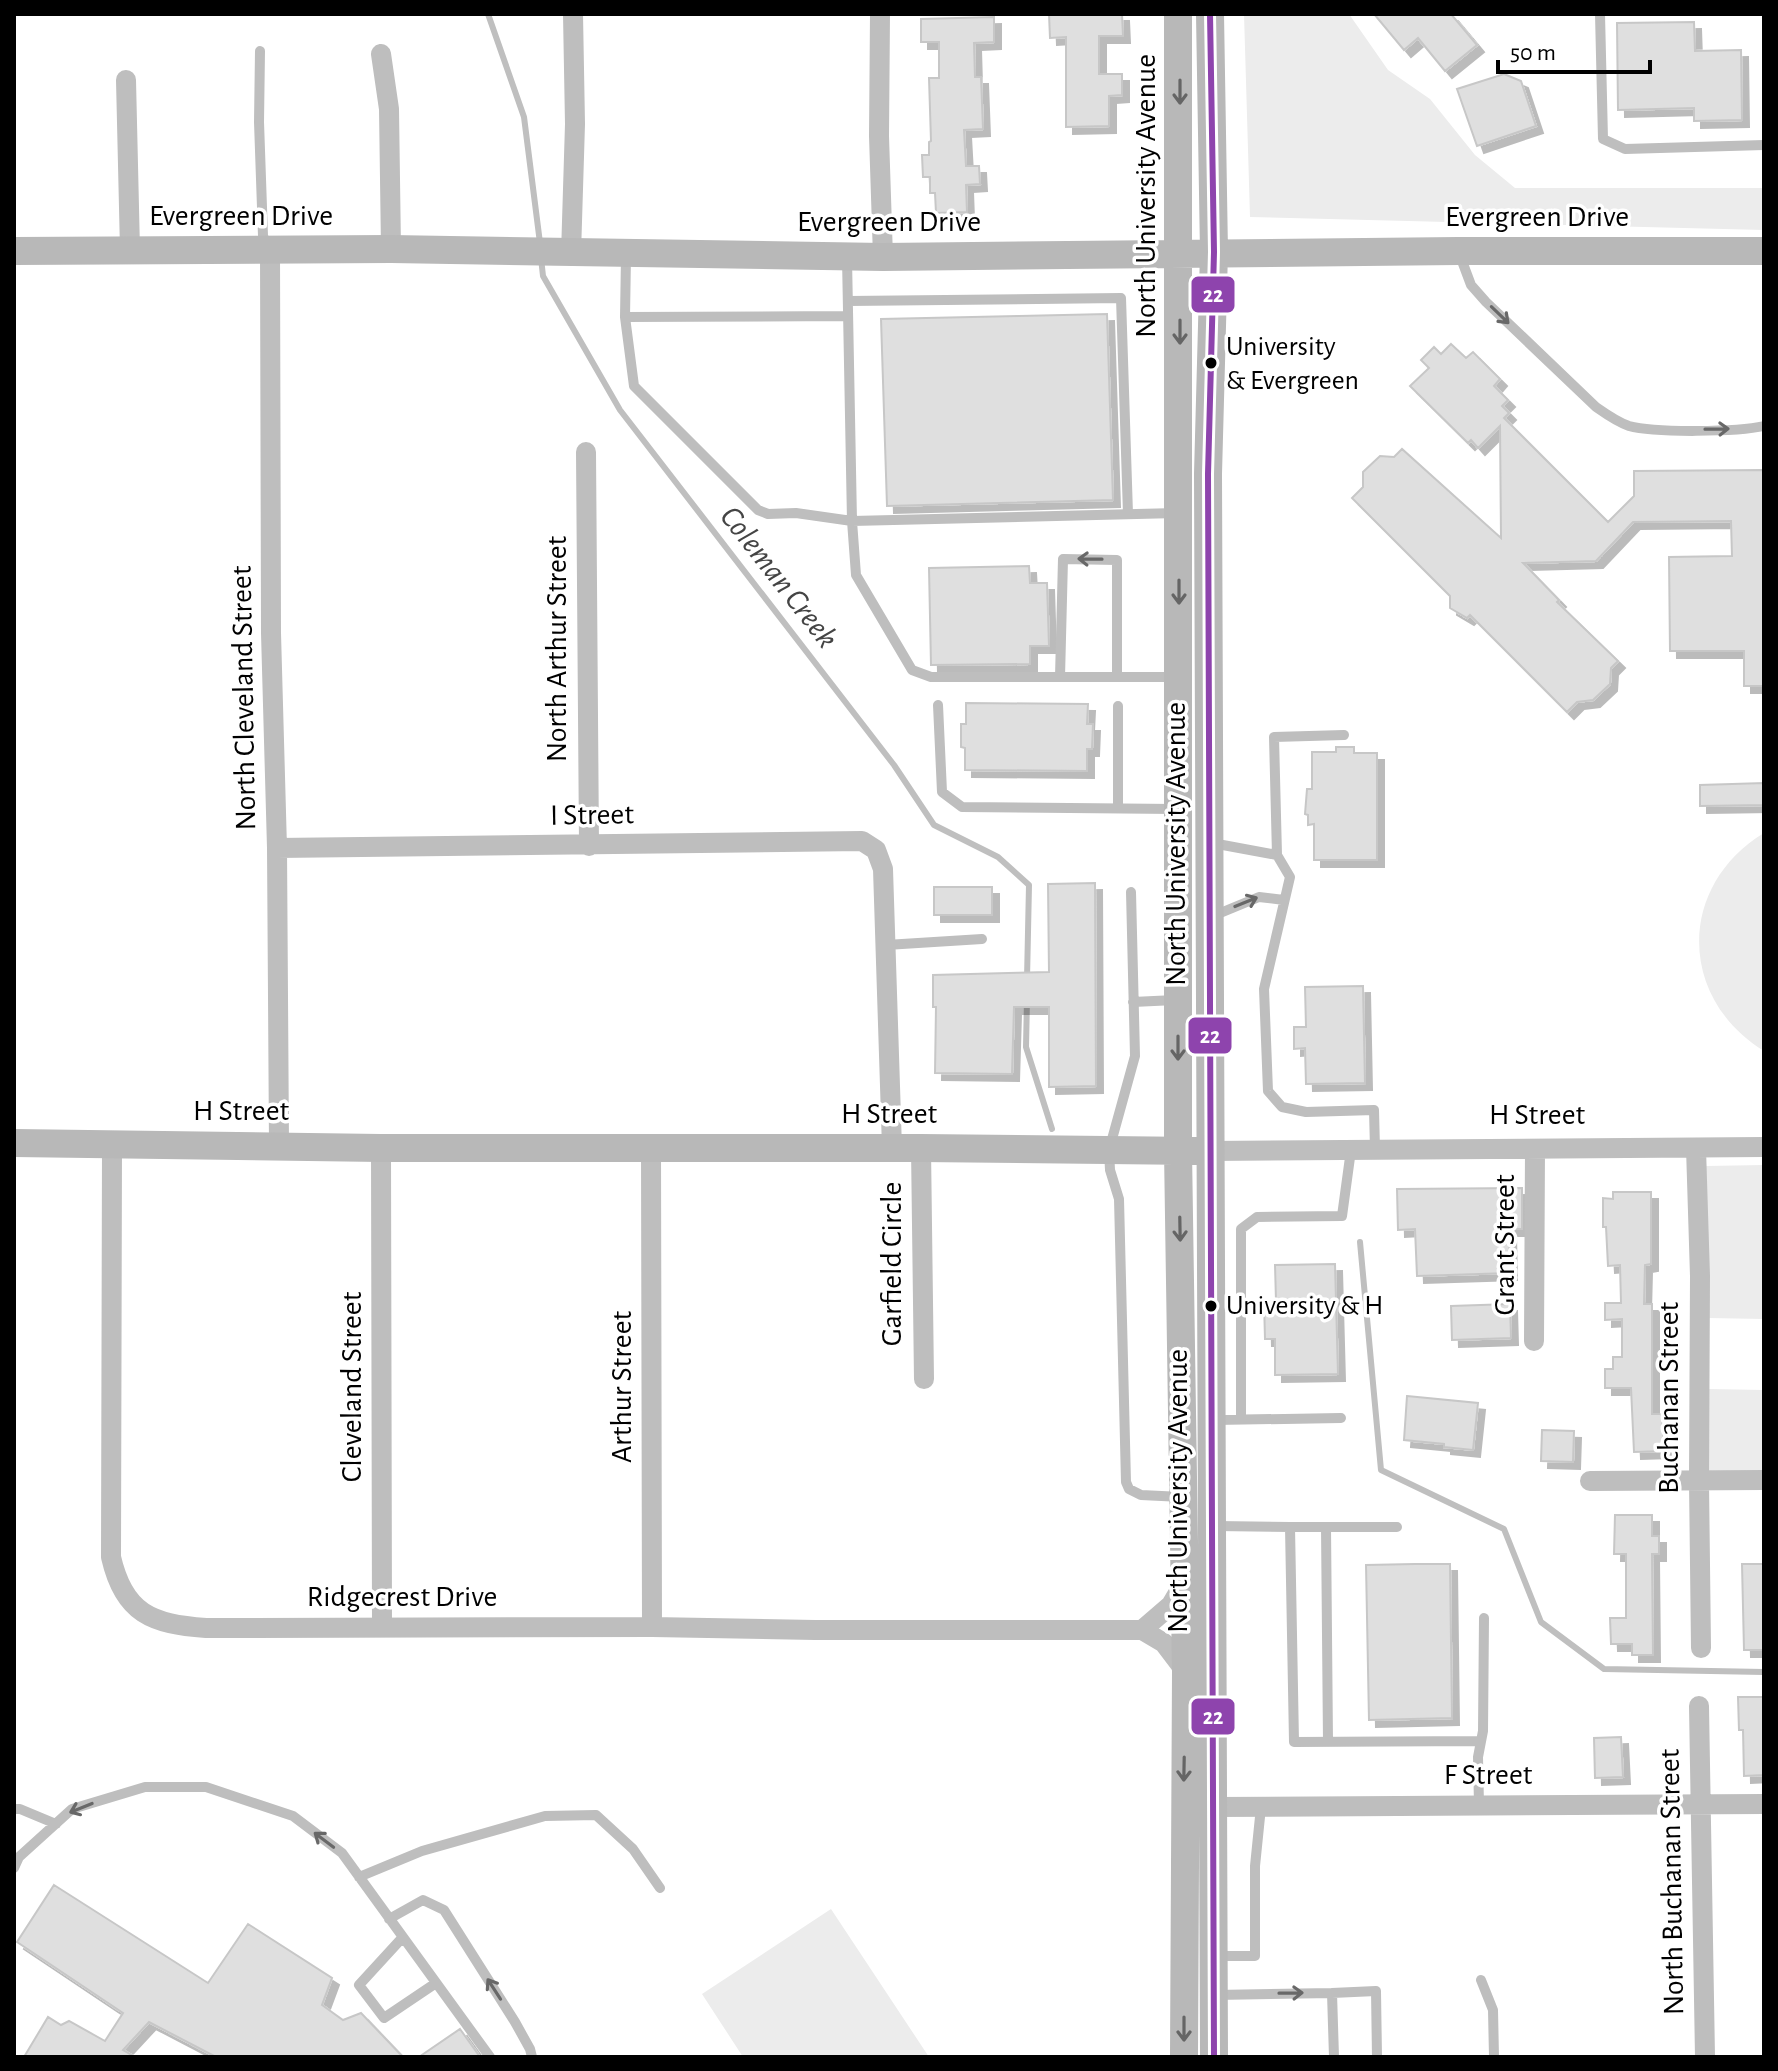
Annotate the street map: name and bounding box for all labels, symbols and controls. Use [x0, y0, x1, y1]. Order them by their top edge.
scale bar [1498, 24, 1650, 74]
text: 50 m [1510, 41, 1556, 65]
street label: North University Avenue [1131, 54, 1161, 338]
one-way arrow [1172, 78, 1188, 105]
street label: Evergreen Drive [149, 201, 333, 231]
street label: Evergreen Drive [1445, 202, 1629, 232]
street label: Evergreen Drive [797, 207, 981, 237]
line badge: 22 [1190, 275, 1236, 314]
text: 22 [1203, 284, 1223, 306]
one-way arrow [1489, 305, 1509, 323]
one-way arrow [1172, 318, 1188, 345]
place label: University & Evergreen [1226, 333, 1359, 395]
marker: University & Evergreen [1203, 355, 1219, 371]
one-way arrow [1703, 421, 1730, 437]
water label: Coleman Creek [714, 500, 844, 654]
street label: North Arthur Street [542, 535, 572, 762]
one-way arrow [1077, 551, 1104, 567]
street label: North Cleveland Street [227, 565, 261, 831]
one-way arrow [1171, 578, 1187, 605]
street label: North University Avenue [1161, 702, 1191, 986]
street label: I Street [550, 799, 634, 831]
one-way arrow [1233, 894, 1258, 909]
line badge: 22 [1187, 1016, 1233, 1055]
text: 22 [1200, 1025, 1220, 1047]
one-way arrow [1170, 1034, 1186, 1061]
street label: H Street [193, 1096, 289, 1126]
street label: H Street [841, 1099, 937, 1129]
street label: H Street [1489, 1100, 1585, 1130]
street label: Grant Street [1490, 1174, 1520, 1315]
street label: Garfield Circle [877, 1182, 907, 1346]
one-way arrow [1172, 1215, 1187, 1242]
street label: Cleveland Street [337, 1291, 367, 1482]
place label: University & H [1226, 1292, 1383, 1320]
marker: University & H [1203, 1298, 1219, 1314]
street label: Buchanan Street [1654, 1301, 1684, 1494]
street label: Arthur Street [607, 1310, 637, 1463]
street label: North University Avenue [1163, 1349, 1193, 1633]
street label: Ridgecrest Drive [307, 1582, 497, 1612]
line badge: 22 [1190, 1697, 1236, 1736]
text: 22 [1203, 1706, 1223, 1728]
street label: North Buchanan Street [1655, 1748, 1689, 2015]
one-way arrow [1176, 1755, 1192, 1782]
street label: F Street [1444, 1760, 1533, 1790]
one-way arrow [69, 1802, 93, 1816]
one-way arrow [314, 1831, 336, 1848]
one-way arrow [486, 1979, 503, 2001]
one-way arrow [1277, 1986, 1304, 2001]
one-way arrow [1176, 2015, 1191, 2042]

